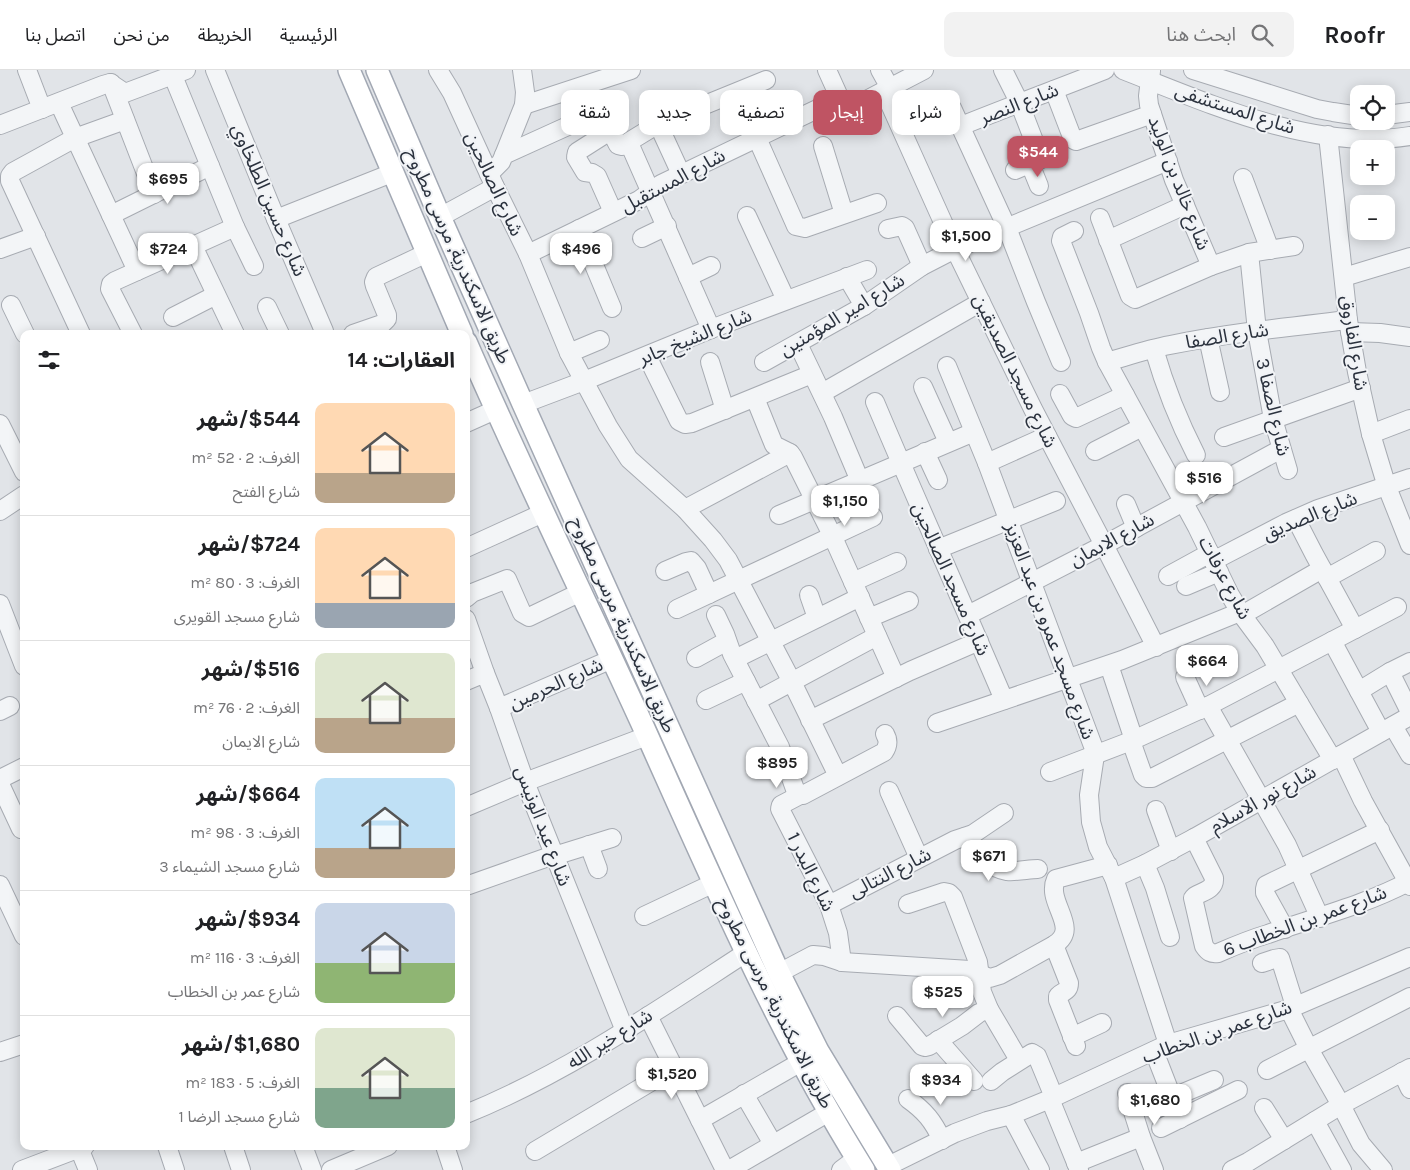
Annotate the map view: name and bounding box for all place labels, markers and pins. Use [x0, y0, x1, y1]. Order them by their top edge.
pin: $544 [1008, 136, 1068, 178]
pin: $695 [138, 162, 198, 205]
pin: $1,500 [925, 220, 1007, 262]
pin: $724 [138, 232, 198, 275]
pin: $496 [551, 232, 611, 275]
pin: $516 [1174, 462, 1234, 504]
pin: $1,150 [804, 484, 886, 527]
pin: $664 [1177, 644, 1237, 687]
pin: $895 [747, 746, 807, 789]
pin: $671 [959, 840, 1019, 882]
pin: $525 [913, 976, 973, 1018]
pin: $1,520 [631, 1058, 713, 1100]
pin: $934 [911, 1064, 971, 1106]
pin: $1,680 [1114, 1084, 1196, 1126]

